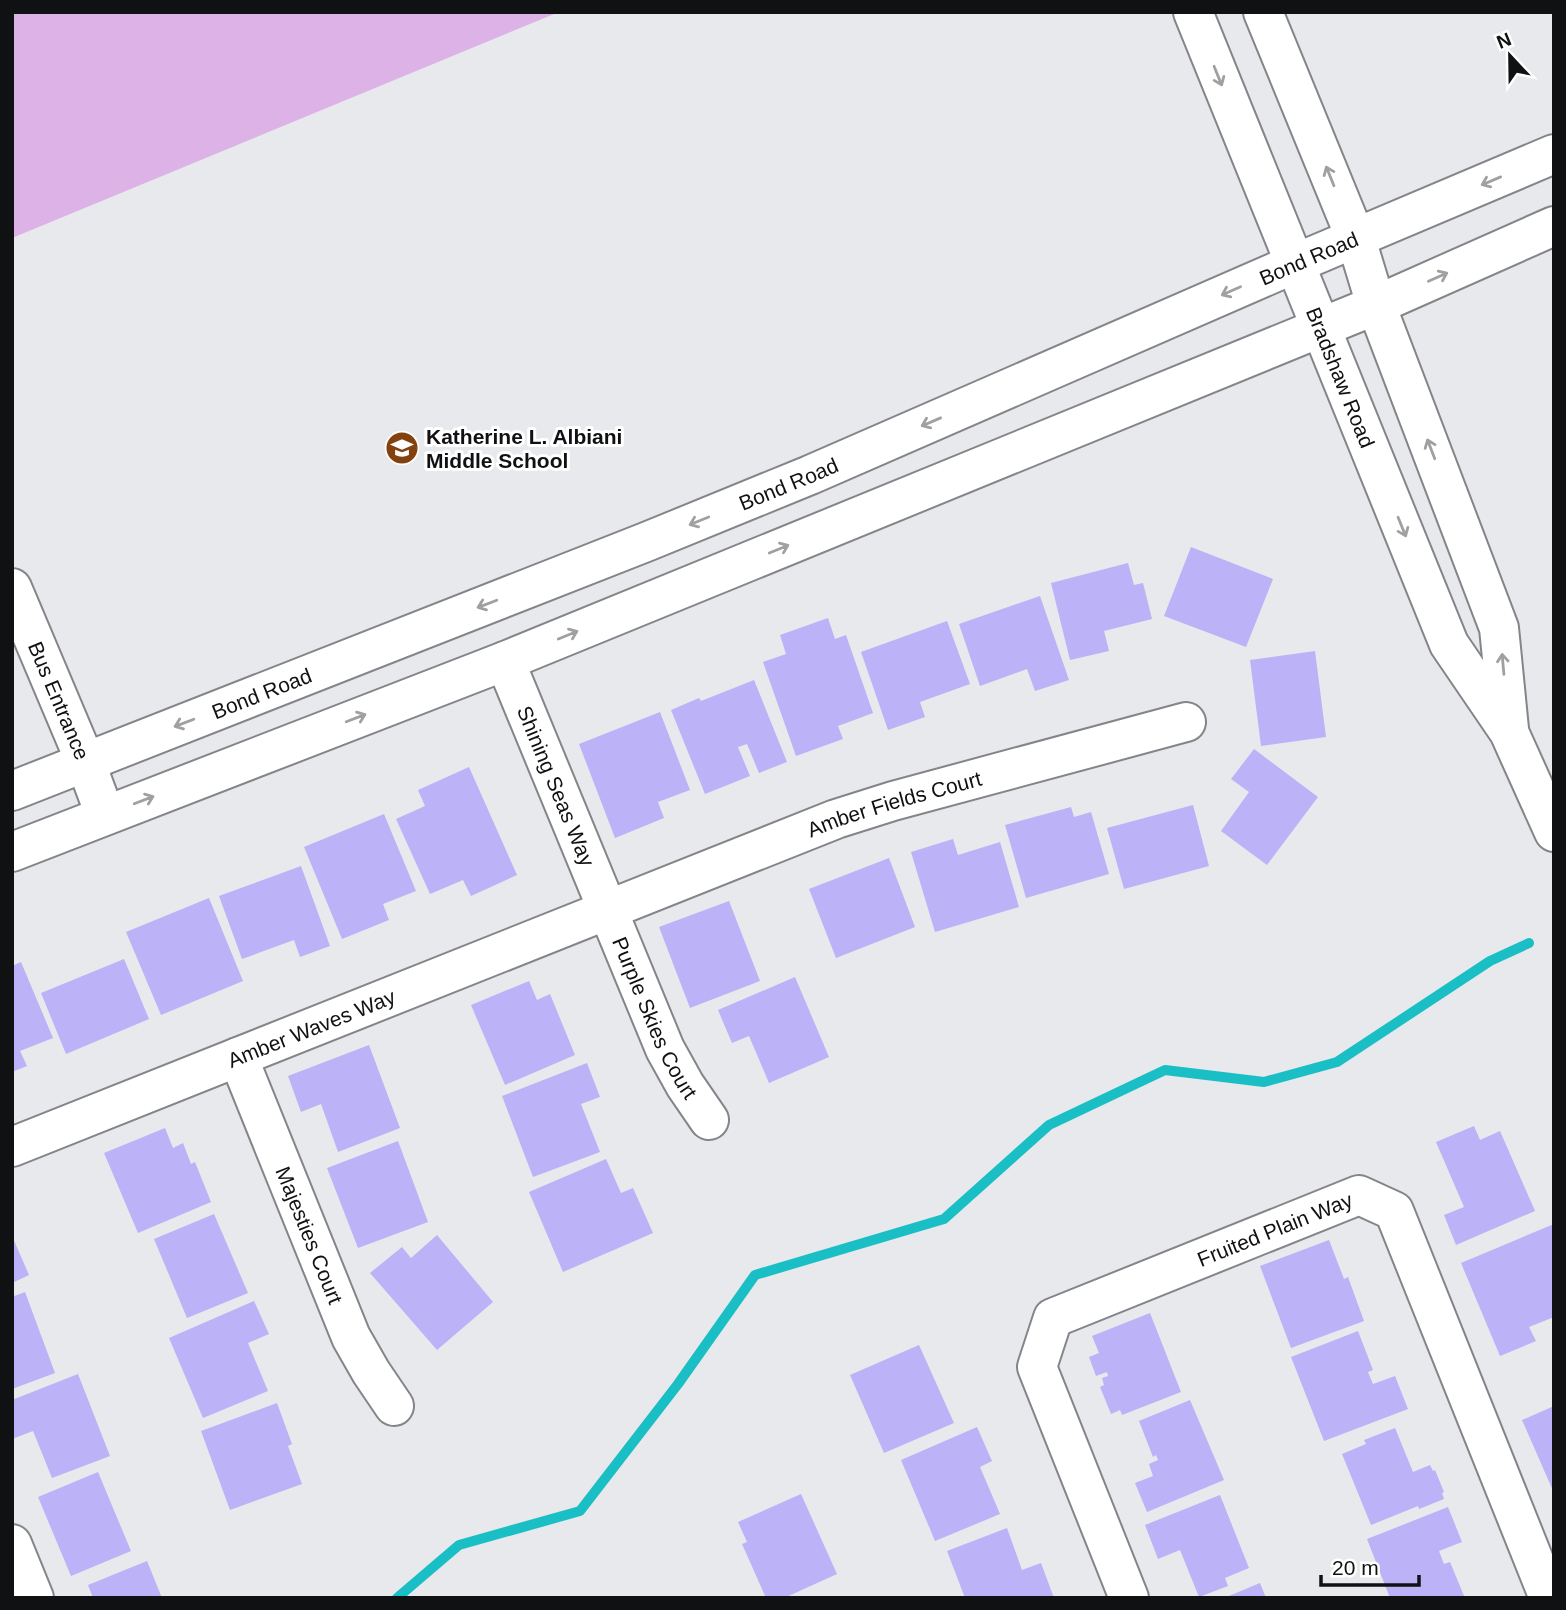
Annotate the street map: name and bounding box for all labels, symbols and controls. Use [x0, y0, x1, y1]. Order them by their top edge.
north arrow [1475, 21, 1545, 91]
text: N [1494, 28, 1514, 53]
one-way arrow [1213, 64, 1226, 86]
one-way arrow [1322, 166, 1335, 187]
one-way arrow [1481, 175, 1502, 188]
street label: Bond Road [1256, 227, 1361, 289]
one-way arrow [1427, 270, 1448, 283]
one-way arrow [1221, 286, 1242, 299]
street label: Bradshaw Road [1302, 304, 1380, 451]
one-way arrow [921, 417, 942, 430]
place label: Katherine L. Albiani Middle School [426, 425, 622, 472]
school or university icon: Katherine L. Albiani Middle School [383, 429, 421, 467]
one-way arrow [1423, 439, 1436, 460]
street label: Bond Road [735, 453, 841, 514]
one-way arrow [688, 515, 710, 528]
one-way arrow [1396, 516, 1409, 537]
one-way arrow [767, 542, 789, 555]
one-way arrow [477, 599, 499, 612]
one-way arrow [557, 628, 579, 641]
street label: Bus Entrance [24, 638, 95, 763]
one-way arrow [1496, 653, 1509, 676]
street label: Bond Road [208, 663, 315, 723]
street label: Shining Seas Way [513, 702, 600, 870]
one-way arrow [345, 711, 367, 724]
one-way arrow [174, 717, 195, 730]
street label: Amber Fields Court [804, 766, 984, 841]
one-way arrow [133, 793, 155, 806]
street label: Purple Skies Court [609, 933, 702, 1103]
street label: Amber Waves Way [224, 984, 399, 1072]
street label: Majesties Court [272, 1163, 348, 1307]
street label: Fruited Plain Way [1194, 1187, 1356, 1270]
scale bar [1321, 1544, 1419, 1588]
text: 20 m [1332, 1556, 1379, 1579]

